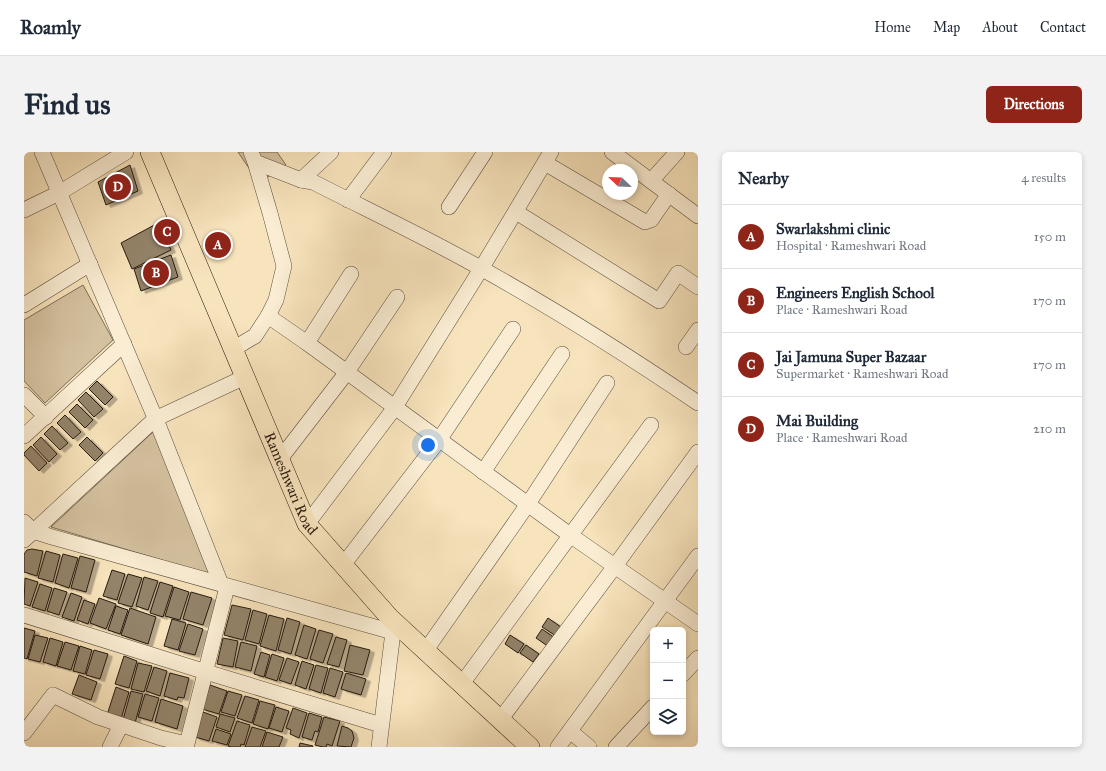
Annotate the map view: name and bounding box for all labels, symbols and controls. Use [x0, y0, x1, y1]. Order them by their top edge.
text: Roamly [20, 16, 81, 39]
text: Home [874, 19, 911, 36]
text: Map [933, 19, 960, 36]
text: About [982, 19, 1018, 36]
text: Contact [1040, 19, 1086, 36]
button: Directions [986, 86, 1082, 123]
text: Find us [24, 87, 110, 122]
north arrow [602, 164, 638, 200]
text: Nearby [738, 168, 789, 189]
text: 4 results [1021, 170, 1066, 186]
pin: D [105, 172, 131, 202]
pin: C [154, 217, 180, 247]
text: Swarlakshmi clinic [776, 220, 890, 238]
text: A [747, 229, 755, 245]
text: 150 m [1034, 229, 1066, 245]
pin: A [205, 230, 231, 260]
text: Hospital · Rameshwari Road [776, 238, 926, 254]
pin: B [143, 258, 169, 288]
text: Engineers English School [776, 284, 935, 302]
text: B [747, 293, 755, 309]
text: 170 m [1033, 293, 1066, 309]
text: Place · Rameshwari Road [776, 302, 907, 318]
text: Jai Jamuna Super Bazaar [776, 348, 926, 366]
text: C [747, 357, 755, 373]
text: 170 m [1033, 357, 1066, 373]
text: Supermarket · Rameshwari Road [776, 366, 948, 382]
text: Mai Building [776, 412, 858, 430]
text: D [746, 421, 756, 437]
text: 210 m [1033, 421, 1066, 437]
street label: Rameshwari Road [260, 429, 322, 539]
text: Place · Rameshwari Road [776, 430, 907, 446]
your location [418, 435, 438, 455]
map controls [650, 627, 686, 735]
button: + [650, 627, 686, 663]
button: − [650, 663, 686, 699]
button: layers [650, 699, 686, 735]

